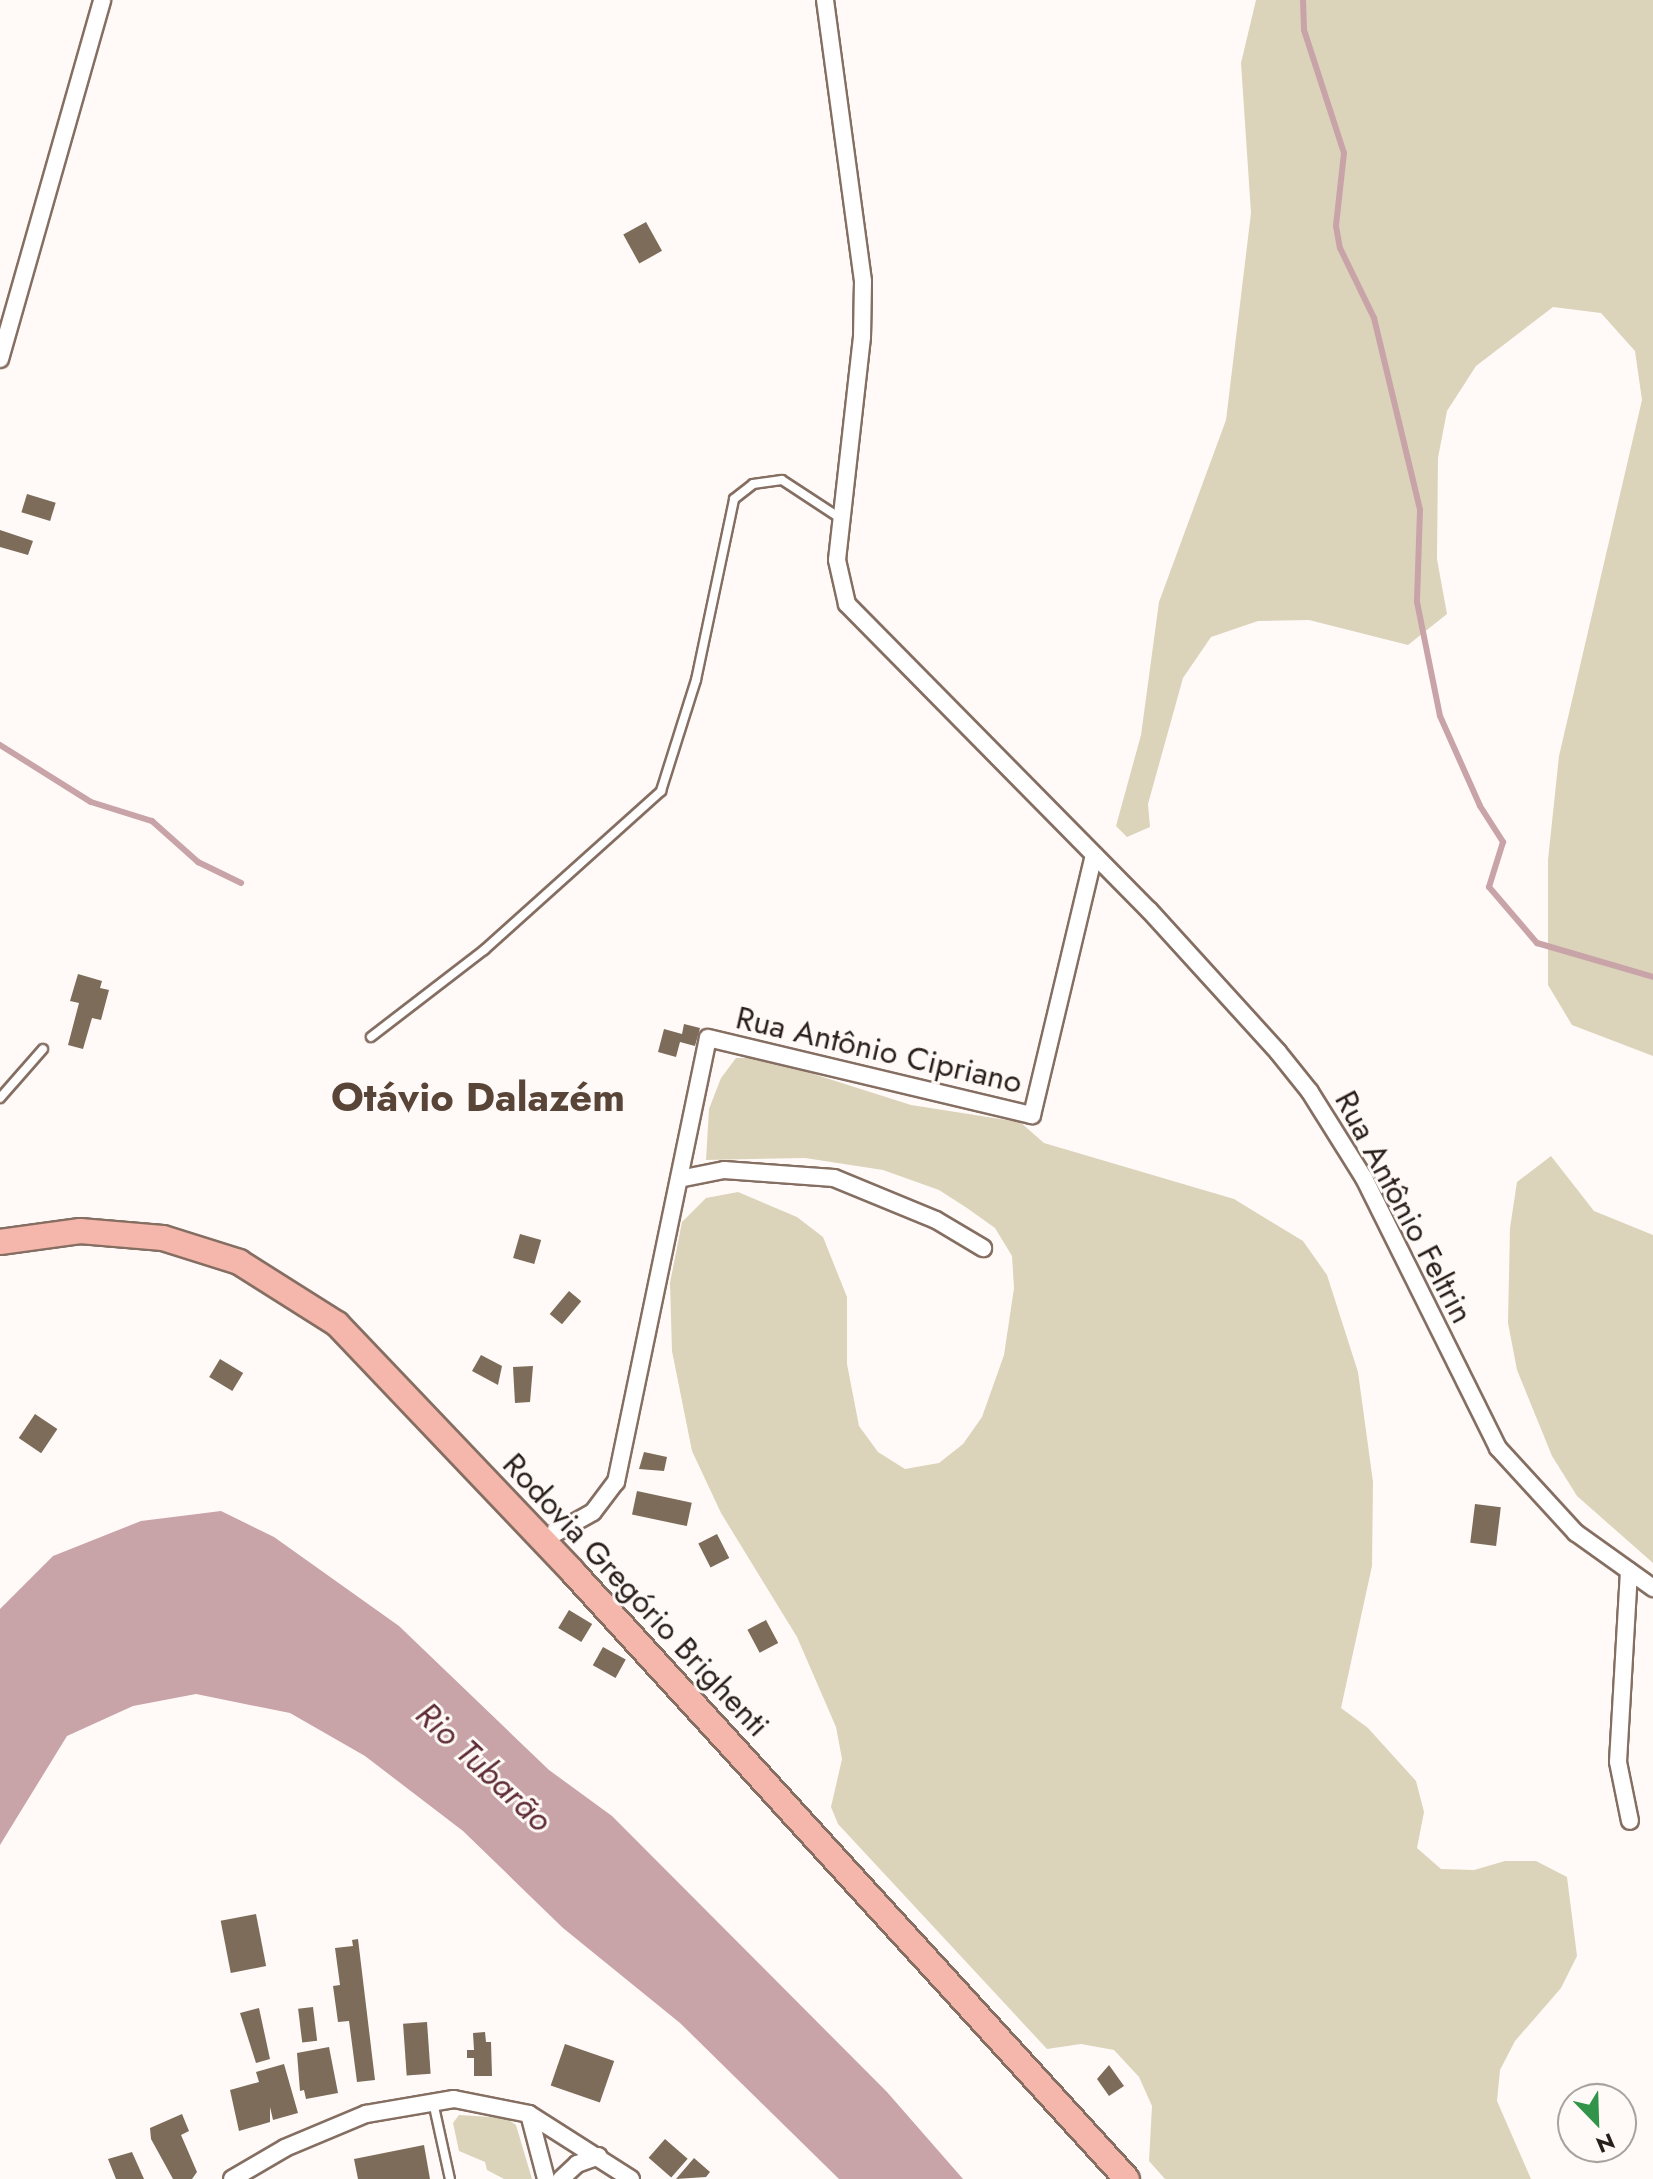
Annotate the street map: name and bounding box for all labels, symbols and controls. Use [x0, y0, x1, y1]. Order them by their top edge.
street label: Rua Antônio Cipriano [732, 998, 1026, 1102]
district label: Otávio Dalazém [331, 1073, 625, 1121]
street label: Rua Antônio Feltrin [1327, 1084, 1481, 1330]
street label: Rodovia Gregório Brighenti [495, 1445, 777, 1745]
water label: Rio Tubarão [408, 1694, 560, 1840]
north arrow [1557, 2083, 1637, 2163]
text: N [1591, 2125, 1620, 2161]

